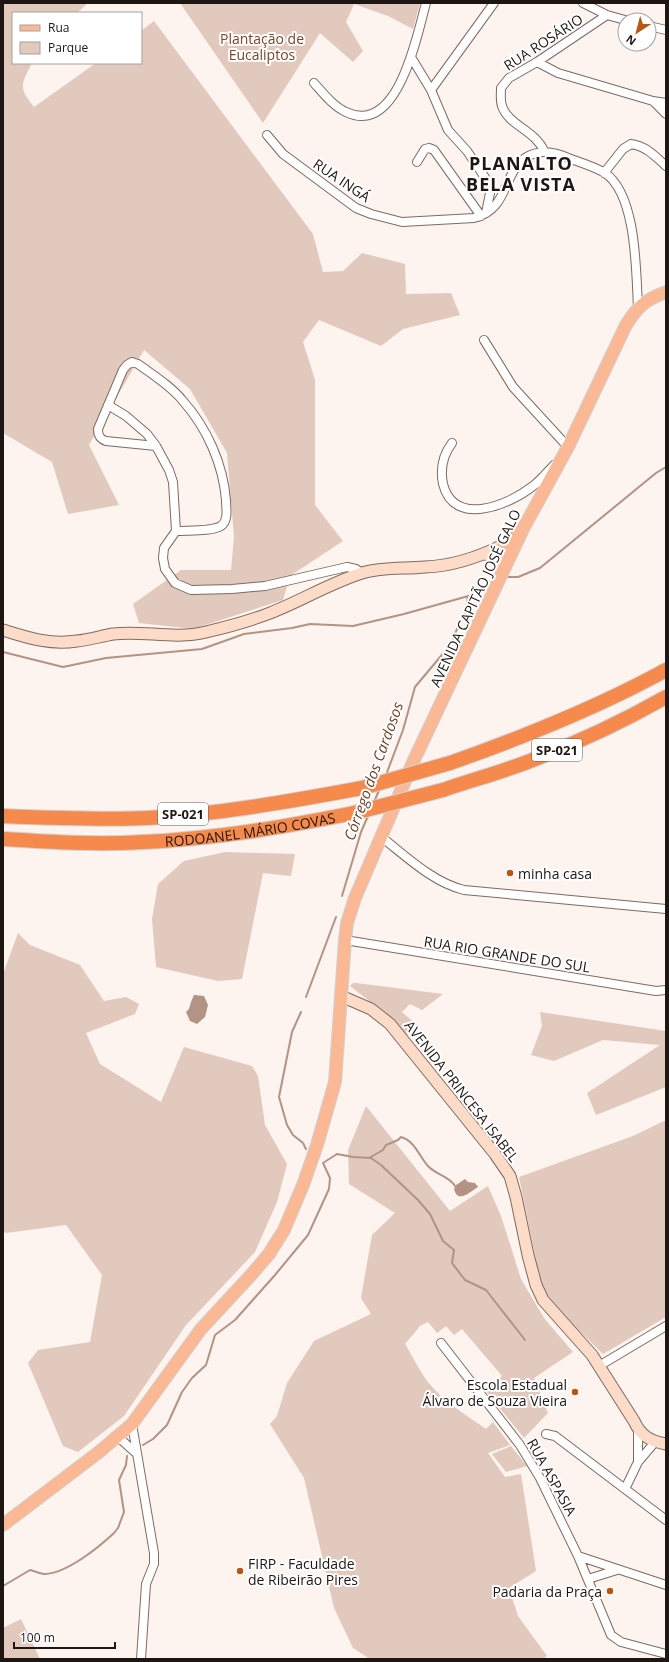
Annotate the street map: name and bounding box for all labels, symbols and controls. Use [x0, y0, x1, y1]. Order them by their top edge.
street label: RUA ROSÁRIO [500, 9, 586, 75]
legend [12, 12, 142, 64]
north arrow [617, 12, 657, 52]
text: Rua [48, 19, 69, 36]
park label: Plantação de Eucaliptos [220, 29, 304, 64]
text: N [623, 32, 639, 49]
text: Parque [48, 39, 88, 56]
district label: PLANALTO BELA VISTA [466, 151, 576, 196]
street label: RUA INGÁ [310, 154, 374, 206]
street label: AVENIDA CAPITÃO JOSÉ GALO [425, 506, 525, 690]
water label: Córrego dos Cardosos [339, 699, 408, 843]
road number: SP-021 [532, 739, 582, 761]
road number: SP-021 [158, 803, 208, 825]
street label: RODOANEL MÁRIO COVAS [164, 807, 337, 850]
place label: minha casa [518, 864, 592, 883]
marker: minha casa [505, 868, 515, 878]
street label: RUA RIO GRANDE DO SUL [423, 931, 591, 977]
street label: AVENIDA PRINCESA ISABEL [401, 1016, 523, 1166]
place label: Escola Estadual Álvaro de Souza Vieira [423, 1375, 567, 1410]
marker: Escola Estadual Álvaro de Souza Vieira [570, 1387, 580, 1397]
street label: RUA ASPASIA [523, 1435, 581, 1519]
place label: FIRP - Faculdade de Ribeirão Pires [248, 1554, 358, 1589]
marker: FIRP - Faculdade de Ribeirão Pires [235, 1566, 245, 1576]
place label: Padaria da Praça [492, 1582, 602, 1601]
marker: Padaria da Praça [605, 1586, 615, 1596]
scale bar [14, 1624, 115, 1650]
text: 100 m [20, 1629, 55, 1646]

